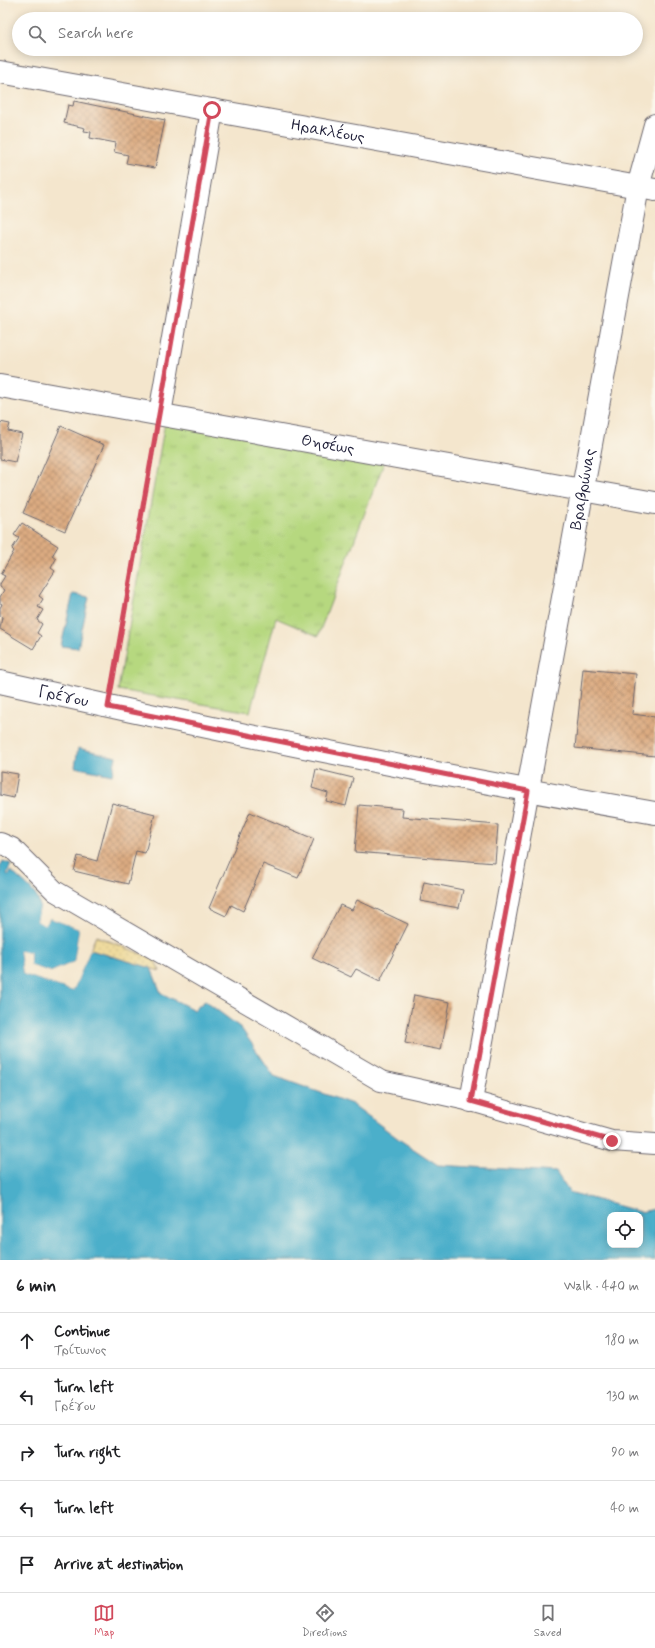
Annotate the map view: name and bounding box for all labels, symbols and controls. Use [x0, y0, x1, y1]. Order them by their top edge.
search box [12, 12, 643, 56]
icon: search [26, 23, 48, 45]
text: Search here [58, 24, 134, 44]
route start [203, 101, 221, 119]
street label: Ηρακλέους [289, 114, 366, 148]
street label: Θησέως [300, 429, 356, 460]
street label: Βραβρώνας [565, 447, 601, 531]
street label: Γρέγου [36, 680, 91, 712]
route end [603, 1132, 621, 1150]
map controls [607, 1212, 643, 1248]
button: locate [607, 1212, 643, 1248]
text: 6 min [16, 1275, 56, 1297]
text: Walk · 440 m [564, 1278, 639, 1295]
text: Continue [54, 1322, 110, 1342]
icon: ahead [16, 1330, 38, 1352]
text: 180 m [604, 1332, 639, 1349]
text: Τρίτωνος [54, 1342, 106, 1359]
text: Turn left [54, 1378, 114, 1398]
icon: left [16, 1386, 38, 1408]
text: 130 m [606, 1388, 639, 1405]
text: Γρέγου [54, 1398, 95, 1415]
icon: right [16, 1442, 38, 1464]
text: Turn right [54, 1443, 121, 1463]
text: 90 m [611, 1444, 639, 1461]
icon: left [16, 1498, 38, 1520]
text: Turn left [54, 1499, 114, 1519]
text: 40 m [610, 1500, 639, 1517]
icon: arrive [16, 1554, 38, 1576]
text: Arrive at destination [54, 1555, 183, 1575]
tab: Map [93, 1602, 115, 1640]
tab: Directions [302, 1602, 347, 1640]
tab: Saved [534, 1602, 562, 1640]

